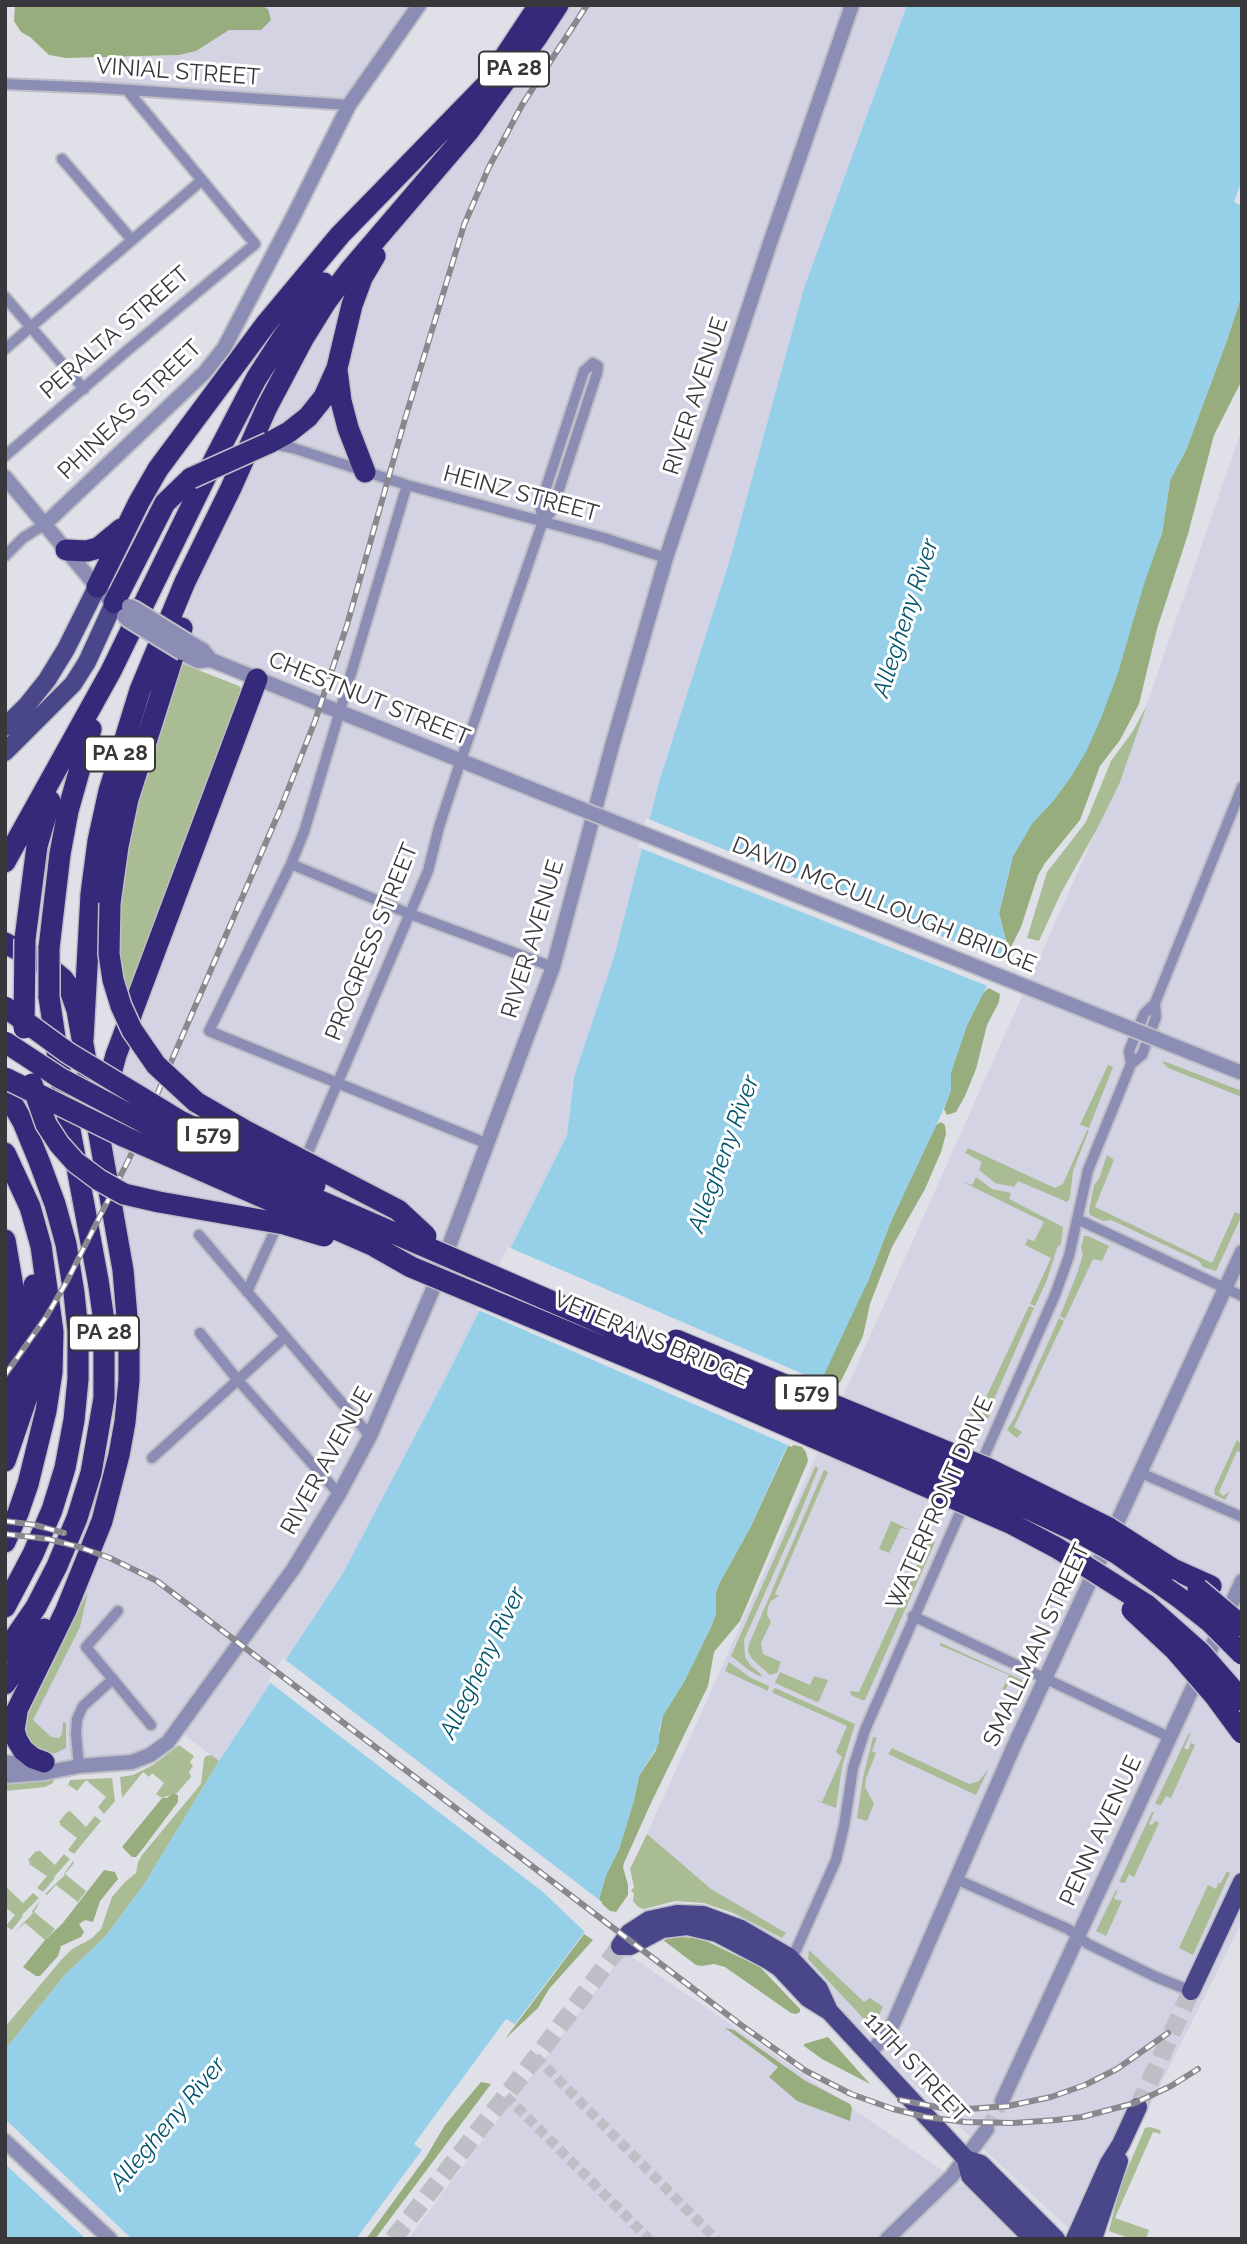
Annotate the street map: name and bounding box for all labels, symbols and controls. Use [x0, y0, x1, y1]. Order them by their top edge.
street label: VINIAL STREET [95, 52, 261, 92]
road number: PA 28 [479, 52, 549, 86]
street label: PERALTA STREET [35, 261, 195, 405]
street label: RIVER AVENUE [658, 314, 734, 478]
street label: PHINEAS STREET [52, 334, 208, 486]
street label: HEINZ STREET [440, 460, 602, 528]
water label: Allegheny River [867, 535, 945, 701]
street label: CHESTNUT STREET [264, 646, 474, 752]
road number: PA 28 [85, 736, 155, 772]
street label: DAVID MCCULLOUGH BRIDGE [728, 831, 1040, 979]
street label: PROGRESS STREET [320, 839, 424, 1045]
street label: RIVER AVENUE [496, 856, 570, 1022]
water label: Allegheny River [682, 1072, 766, 1236]
road number: I 579 [176, 1118, 240, 1152]
street label: VETERANS BRIDGE [550, 1286, 752, 1392]
road number: PA 28 [69, 1316, 139, 1350]
road number: I 579 [774, 1376, 838, 1410]
street label: RIVER AVENUE [275, 1383, 379, 1539]
street label: WATERFRONT DRIVE [881, 1392, 999, 1614]
street label: SMALLMAN STREET [978, 1539, 1096, 1751]
water label: Allegheny River [434, 1583, 532, 1743]
street label: PENN AVENUE [1054, 1751, 1148, 1911]
street label: 11TH STREET [858, 2007, 974, 2129]
water label: Allegheny River [104, 2052, 232, 2196]

